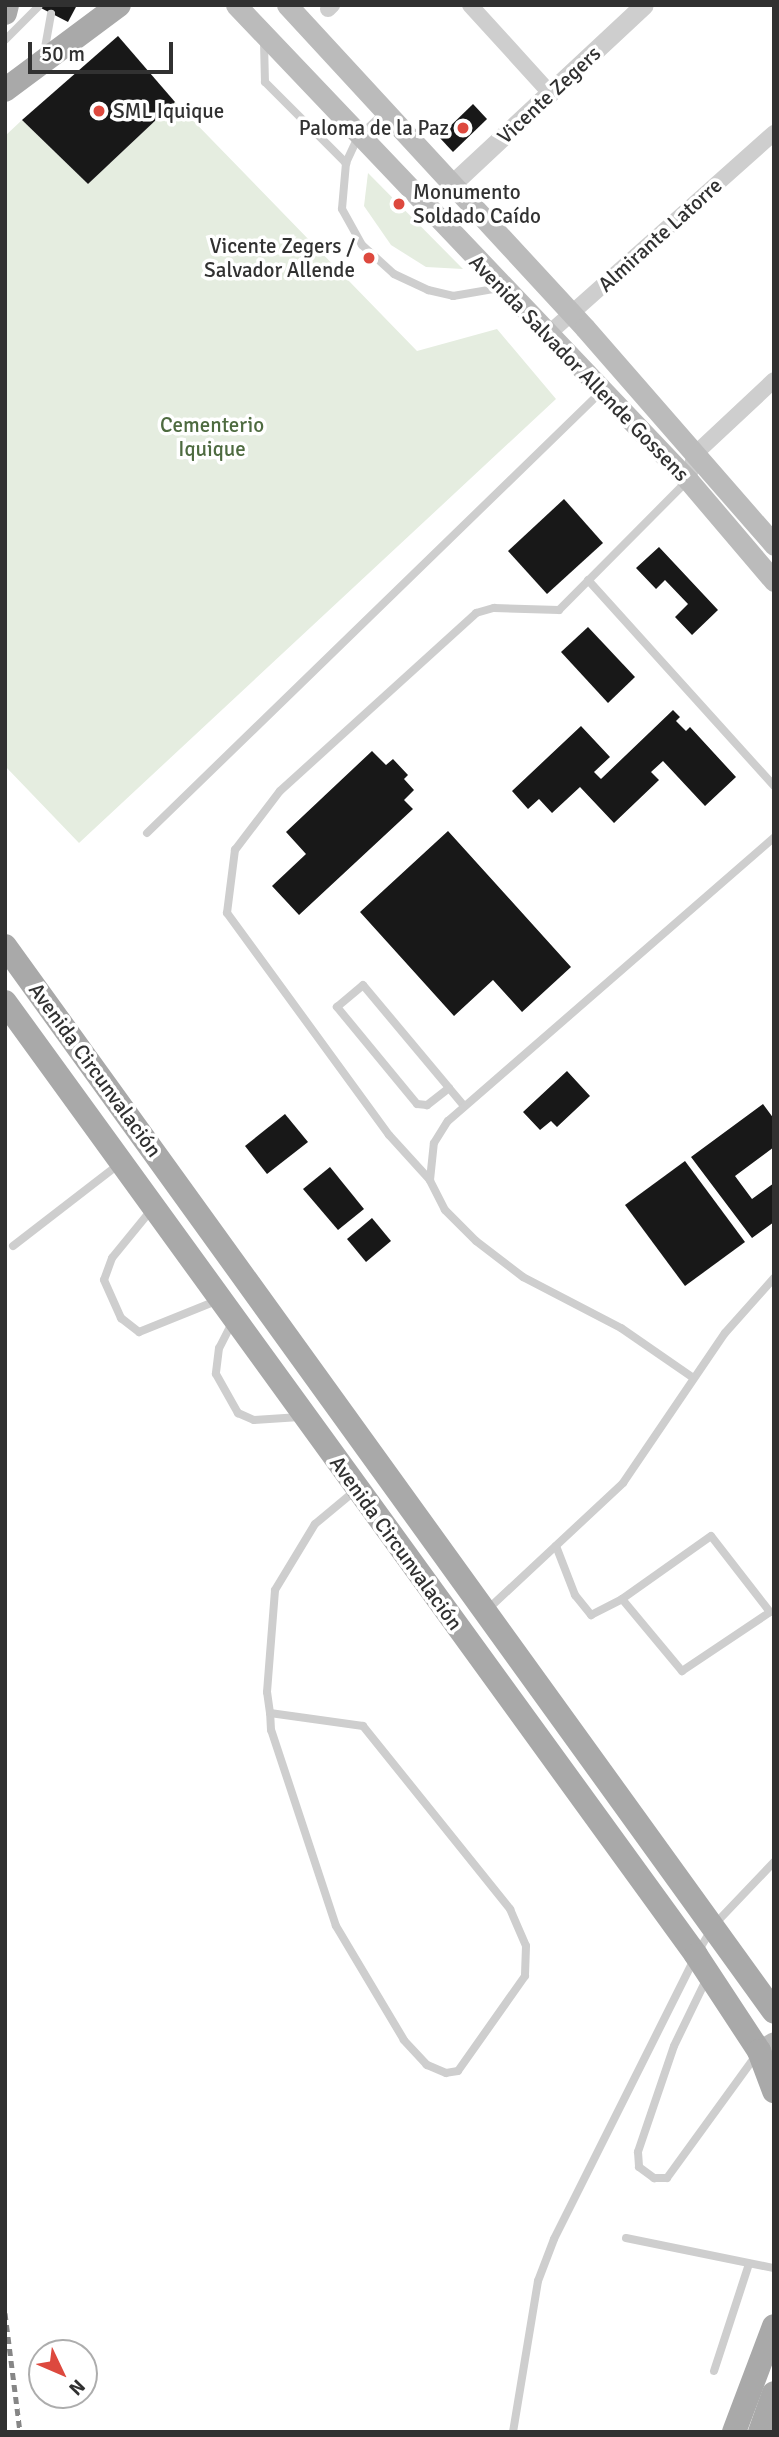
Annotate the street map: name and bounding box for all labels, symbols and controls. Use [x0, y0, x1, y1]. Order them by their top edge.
scale bar [32, 28, 177, 72]
text: 50 m [41, 41, 85, 67]
street label: Vicente Zegers [492, 41, 606, 149]
place label: SML Iquique [113, 98, 224, 124]
marker: SML Iquique [91, 103, 107, 119]
place label: Paloma de la Paz [299, 115, 449, 141]
marker: Paloma de la Paz [455, 120, 471, 136]
street label: Almirante Latorre [593, 173, 727, 297]
place label: Monumento Soldado Caído [413, 179, 541, 229]
marker: Monumento Soldado Caído [391, 196, 407, 212]
place label: Vicente Zegers / Salvador Allende [204, 233, 355, 283]
street label: Avenida Salvador Allende Gossens [464, 249, 694, 487]
marker: Vicente Zegers / Salvador Allende [361, 250, 377, 266]
park label: Cementerio Iquique [160, 412, 264, 462]
street label: Avenida Circunvalación [23, 978, 167, 1162]
street label: Avenida Circunvalación [324, 1451, 468, 1635]
north arrow [28, 2339, 98, 2409]
text: N [63, 2374, 90, 2400]

